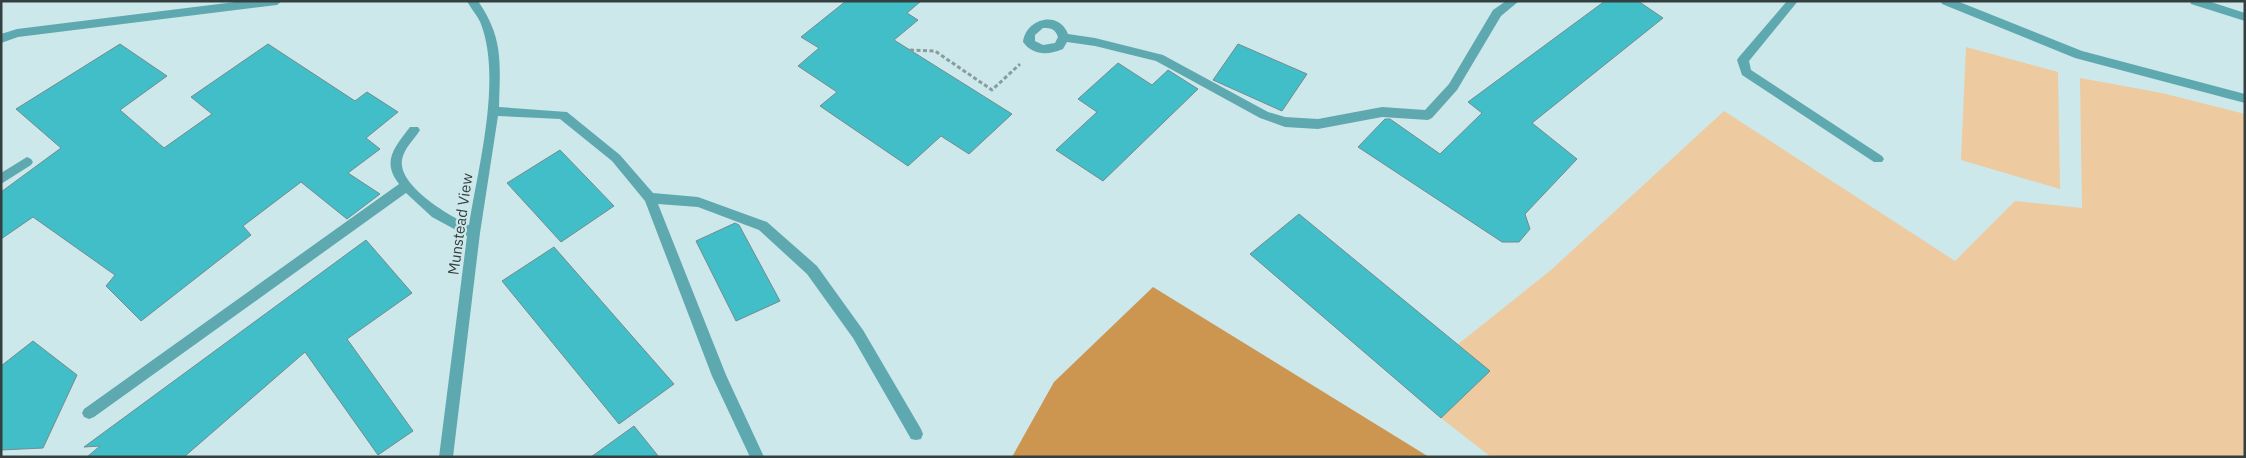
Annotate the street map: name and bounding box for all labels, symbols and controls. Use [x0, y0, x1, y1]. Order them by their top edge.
street label: Munstead View [443, 171, 477, 276]

